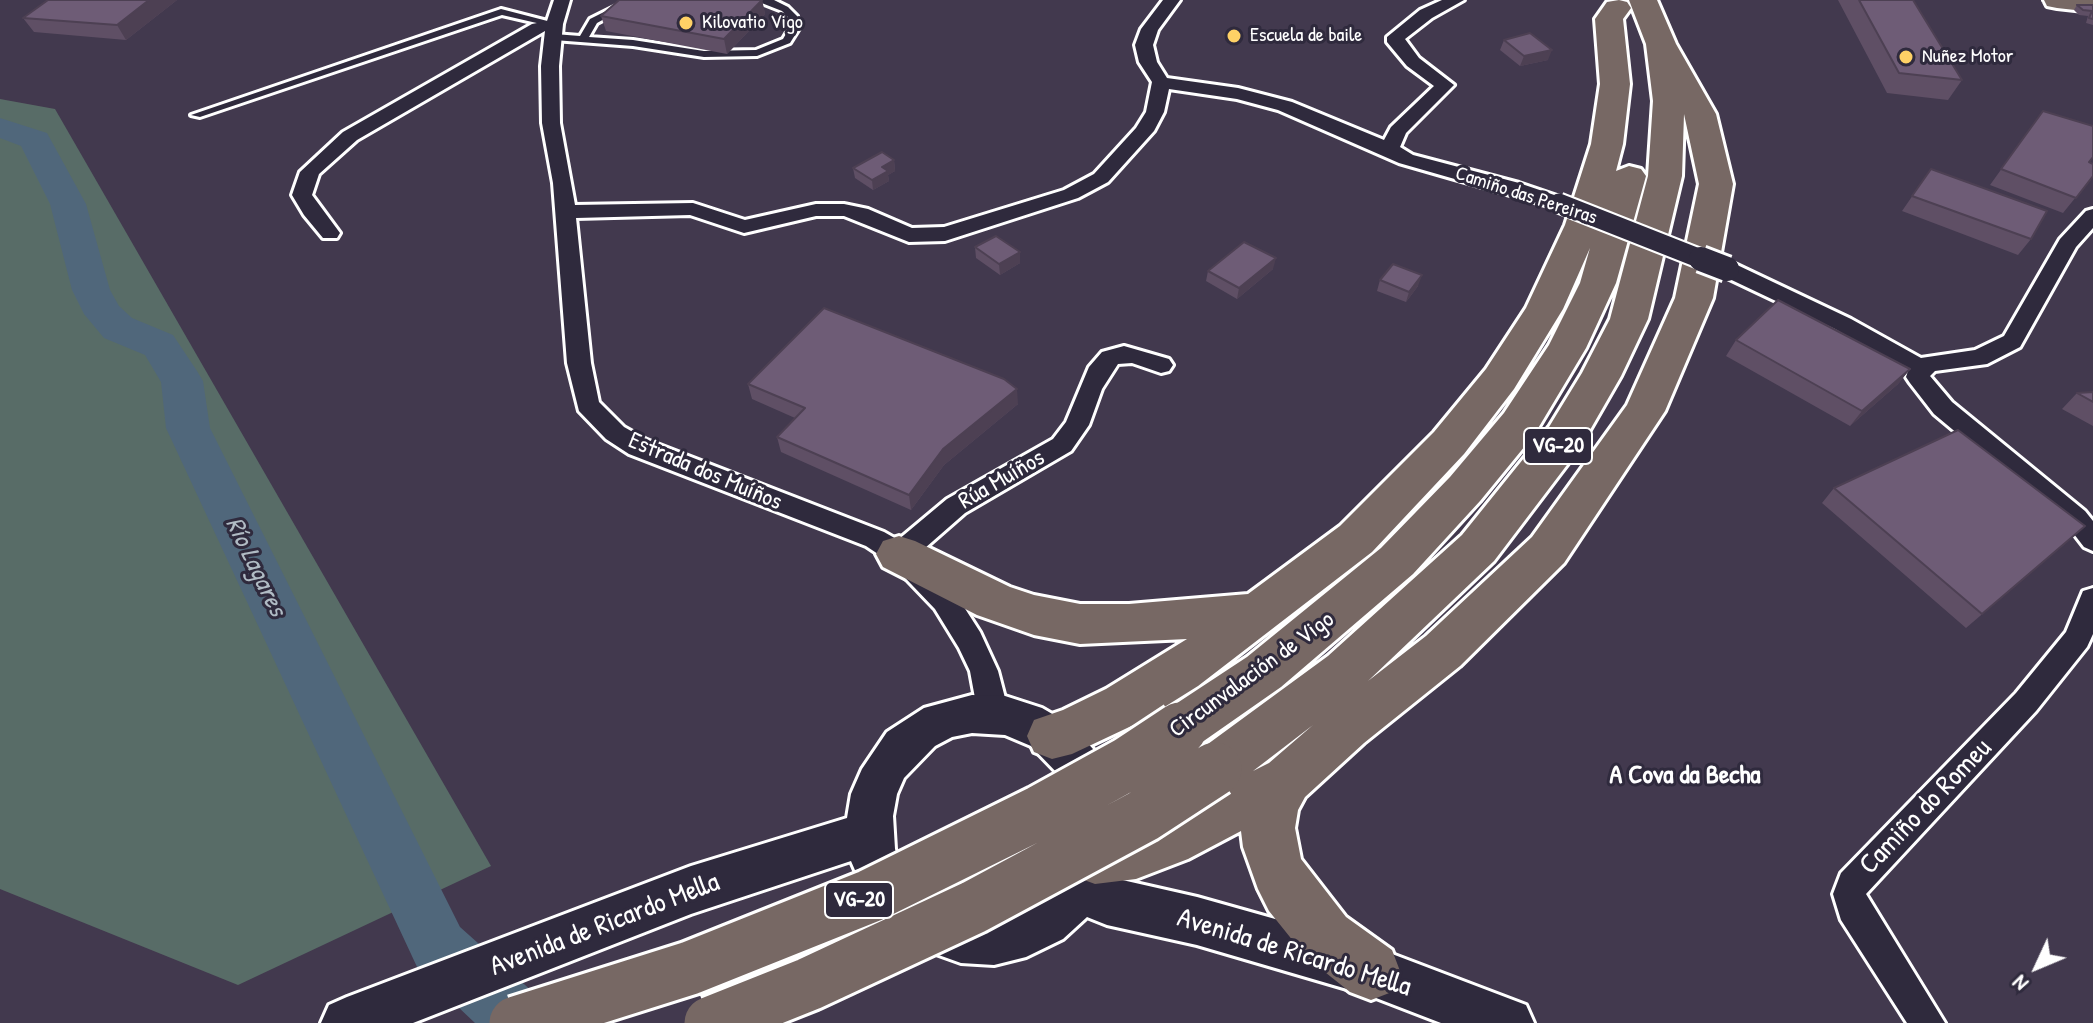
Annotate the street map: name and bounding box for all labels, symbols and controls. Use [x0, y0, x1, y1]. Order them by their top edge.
place label: Kilovatio Vigo [702, 11, 803, 35]
marker: Kilovatio Vigo [677, 14, 695, 32]
place label: Escuela de baile [1250, 24, 1362, 48]
marker: Escuela de baile [1225, 27, 1243, 45]
place label: Nuñez Motor [1922, 45, 2013, 69]
marker: Nuñez Motor [1897, 48, 1915, 66]
street label: Camiño das Pereiras [1452, 162, 1600, 230]
street label: Estrada dos Muíños [624, 427, 786, 517]
road number: VG-20 [1524, 428, 1592, 464]
street label: Rúa Muíños [954, 444, 1050, 516]
water label: Río Lagares [218, 512, 292, 622]
street label: Circunvalación de Vigo [1164, 606, 1340, 744]
street label: Camiño do Romeu [1853, 732, 1999, 882]
district label: A Cova da Becha [1609, 760, 1761, 792]
street label: Avenida de Ricardo Mella [486, 866, 724, 984]
road number: VG-20 [825, 882, 893, 918]
street label: Avenida de Ricardo Mella [1173, 901, 1415, 1005]
north arrow [1997, 927, 2077, 1007]
text: N [2005, 969, 2035, 998]

